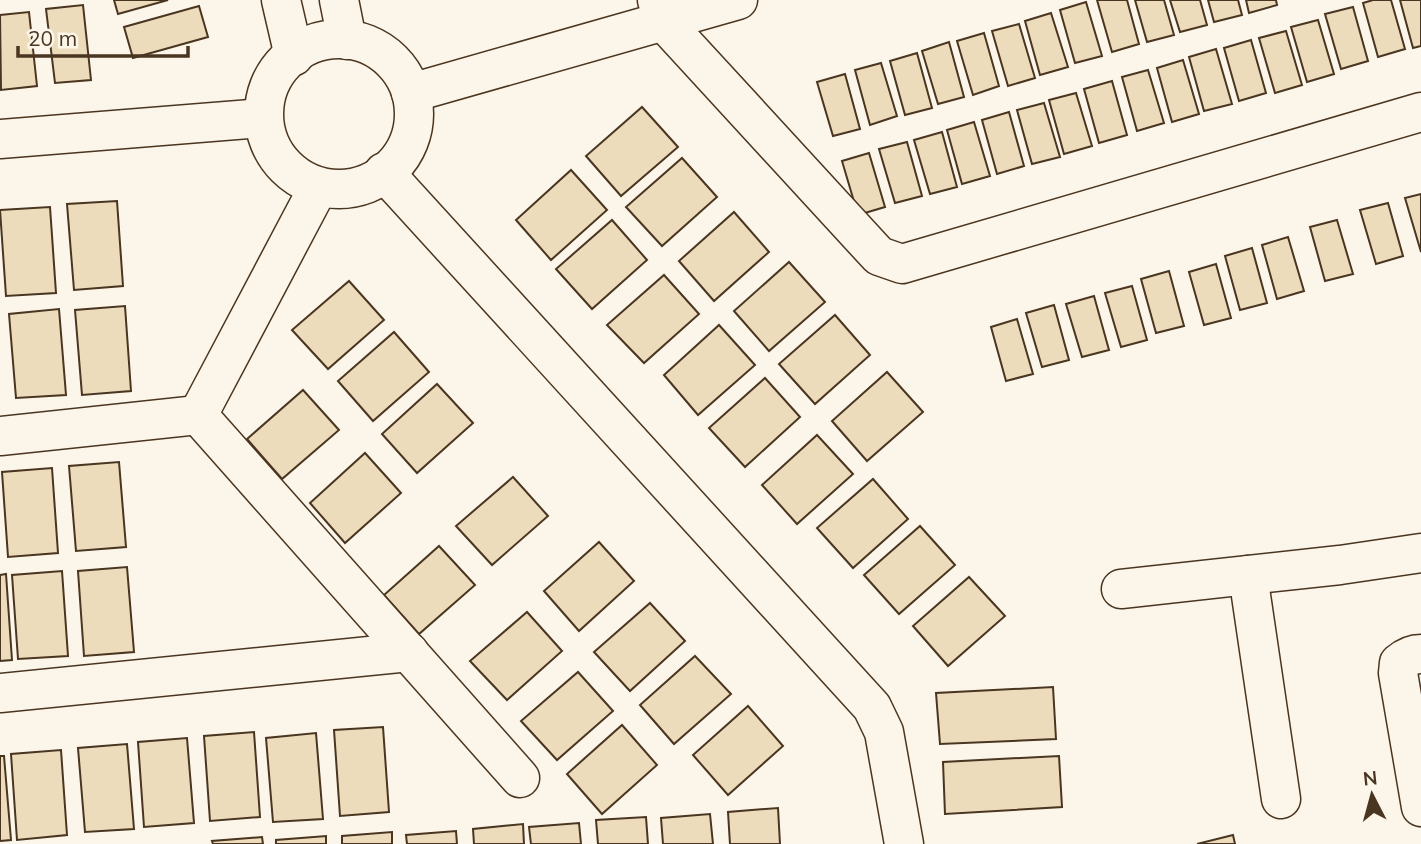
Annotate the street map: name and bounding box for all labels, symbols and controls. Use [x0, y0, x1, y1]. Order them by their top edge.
scale bar [18, 14, 187, 58]
text: 20 m [28, 25, 77, 51]
north arrow [1337, 760, 1407, 830]
text: N [1362, 765, 1379, 791]

